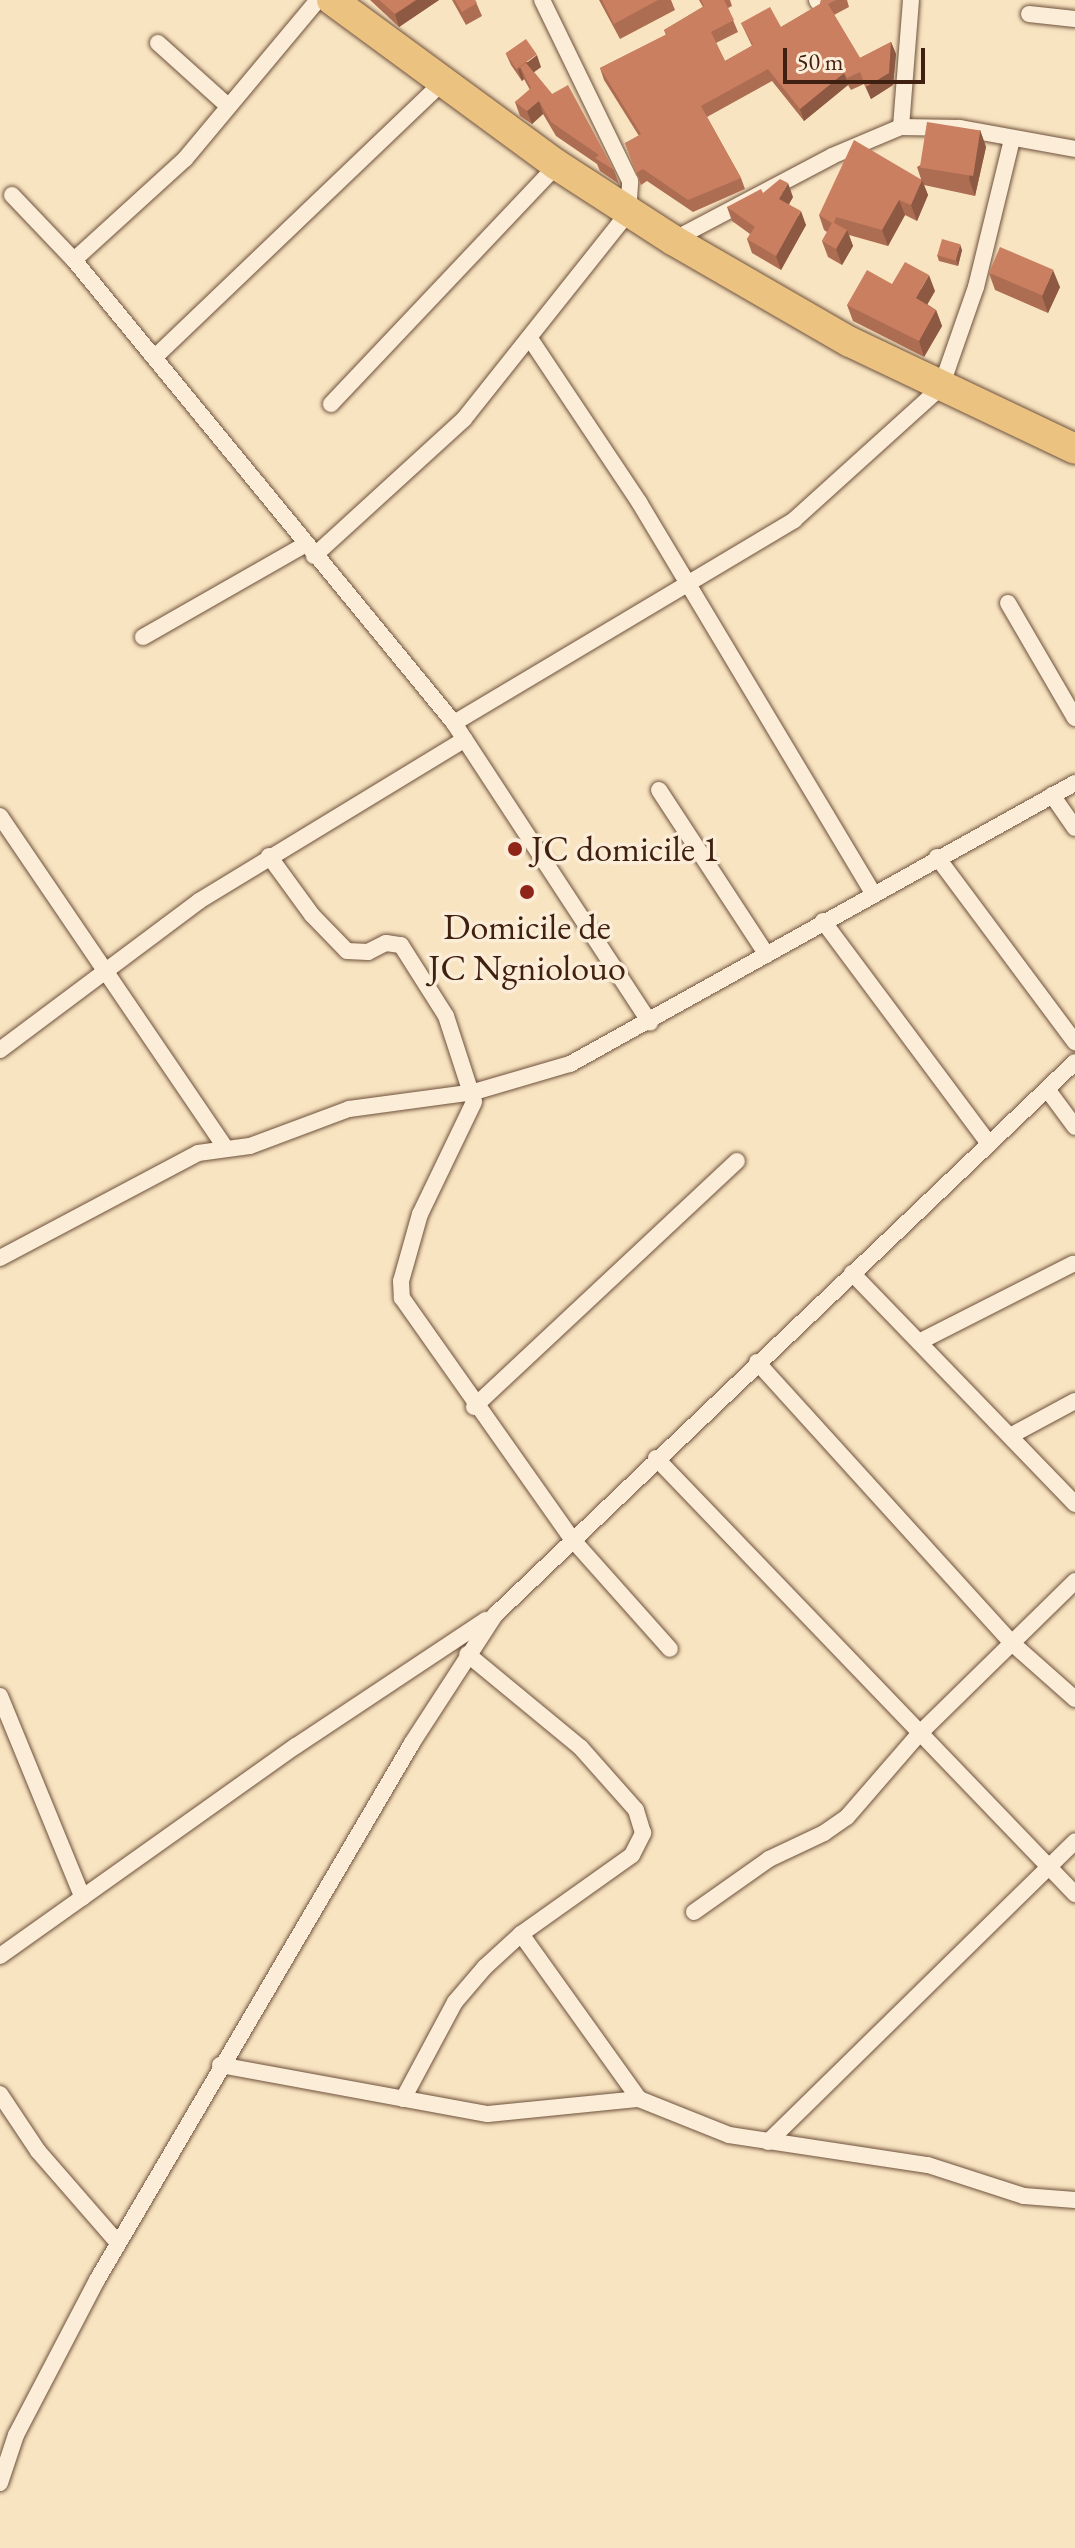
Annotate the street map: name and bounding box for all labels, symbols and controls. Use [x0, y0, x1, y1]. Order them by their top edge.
scale bar [787, 32, 929, 82]
text: 50 m [797, 46, 844, 77]
place label: JC domicile 1 [531, 827, 719, 871]
marker: JC domicile 1 [506, 840, 524, 858]
marker: Domicile de JC Ngniolouo [518, 883, 536, 901]
place label: Domicile de JC Ngniolouo [428, 904, 626, 989]

